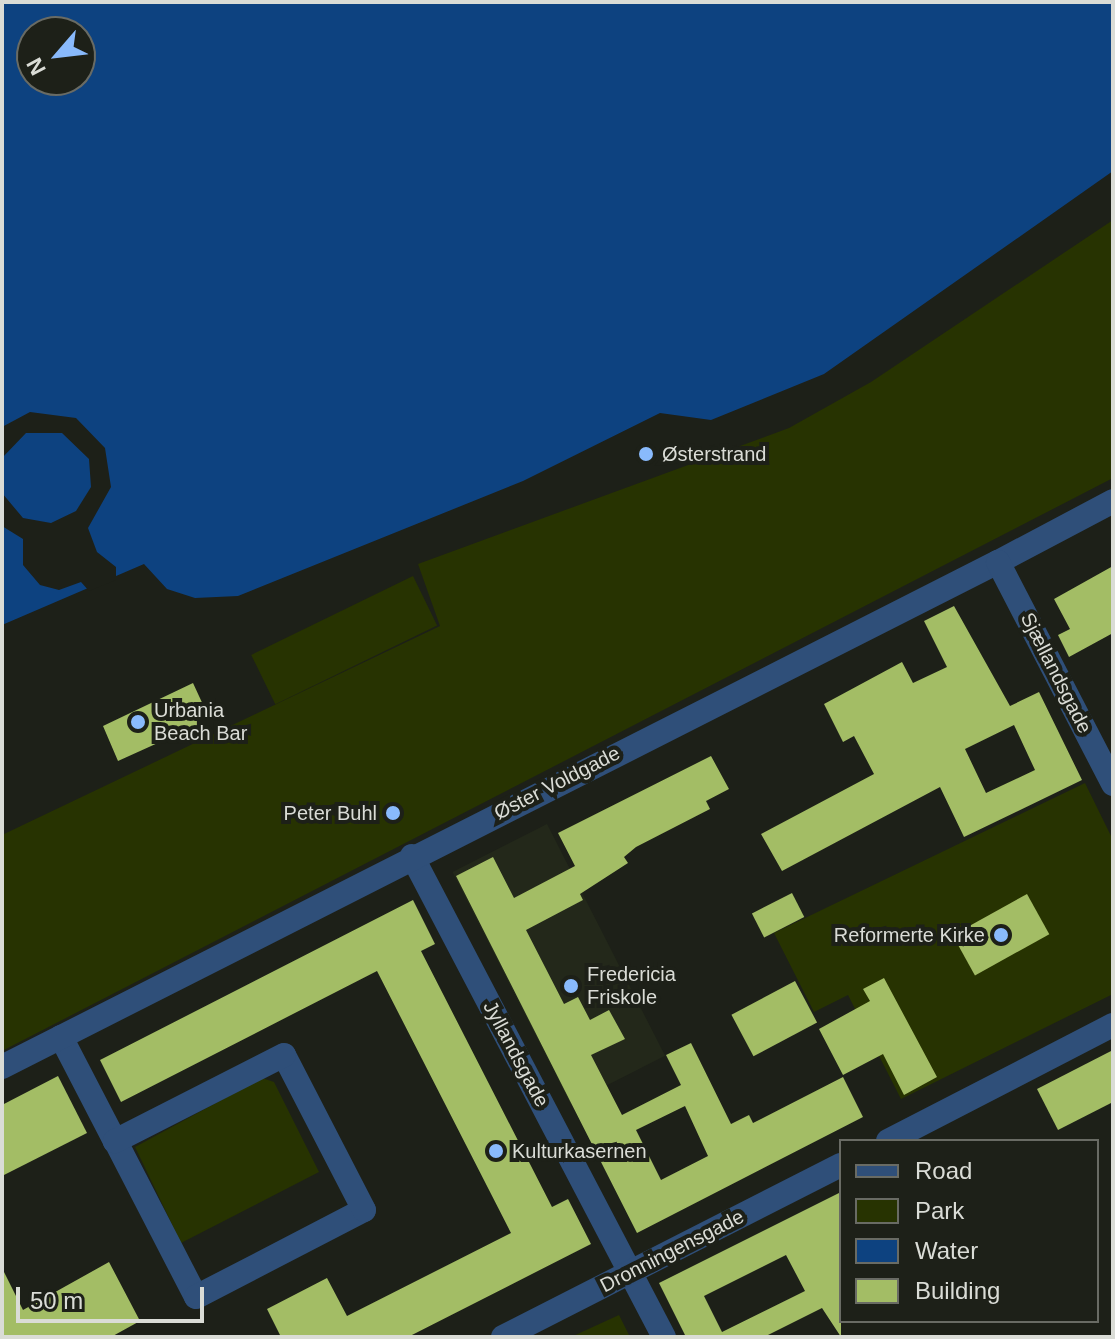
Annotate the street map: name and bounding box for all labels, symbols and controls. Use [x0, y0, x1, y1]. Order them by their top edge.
north arrow [16, 16, 96, 96]
text: N [21, 54, 51, 79]
place label: Østerstrand [662, 442, 766, 466]
marker: Østerstrand [637, 445, 655, 463]
street label: Sjællandsgade [1015, 609, 1097, 737]
place label: Urbania Beach Bar [154, 698, 247, 745]
marker: Urbania Beach Bar [129, 713, 147, 731]
street label: Øster Voldgade [490, 741, 624, 825]
place label: Peter Buhl [284, 801, 377, 825]
marker: Peter Buhl [384, 804, 402, 822]
place label: Reformerte Kirke [834, 923, 985, 947]
marker: Reformerte Kirke [992, 926, 1010, 944]
place label: Fredericia Friskole [587, 962, 676, 1009]
marker: Fredericia Friskole [562, 977, 580, 995]
street label: Jyllandsgade [478, 997, 554, 1111]
place label: Kulturkasernen [512, 1139, 647, 1163]
legend [839, 1139, 1099, 1323]
marker: Kulturkasernen [487, 1142, 505, 1160]
text: Road [915, 1157, 972, 1184]
text: Park [915, 1197, 964, 1224]
street label: Dronningensgade [596, 1204, 748, 1298]
text: Water [915, 1237, 978, 1264]
scale bar [20, 1271, 208, 1321]
text: Building [915, 1277, 1000, 1304]
text: 50 m [30, 1287, 83, 1314]

